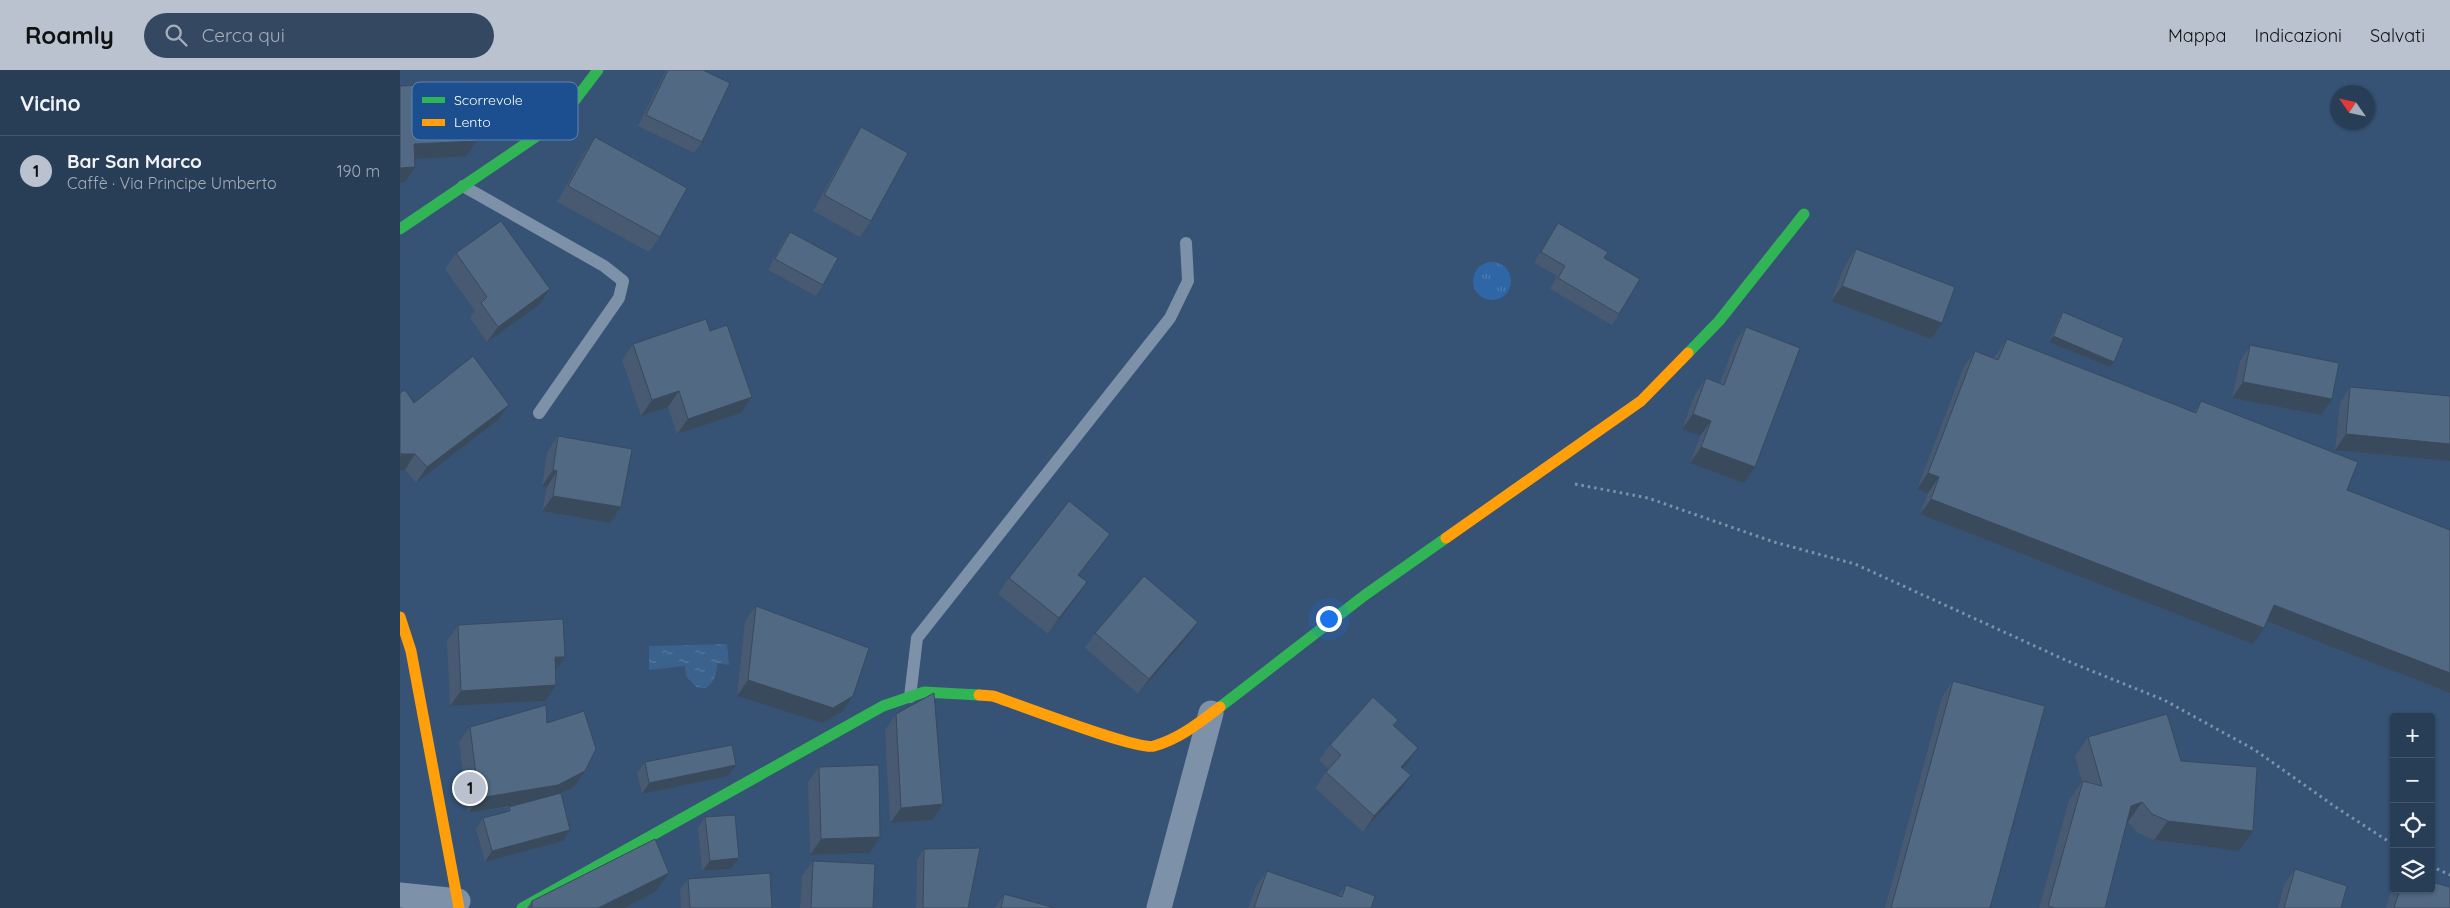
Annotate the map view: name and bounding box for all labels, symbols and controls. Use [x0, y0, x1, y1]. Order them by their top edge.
search box [144, 13, 494, 58]
text: Roamly [25, 20, 114, 50]
icon: search [162, 21, 190, 49]
text: Cerca qui [202, 23, 285, 47]
text: Mappa [2168, 24, 2226, 47]
text: Indicazioni [2254, 24, 2342, 47]
text: Salvati [2370, 24, 2425, 47]
legend [412, 82, 578, 140]
north arrow [2330, 85, 2375, 130]
text: Vicino [20, 90, 81, 116]
text: Scorrevole [454, 91, 523, 109]
text: Lento [454, 113, 491, 131]
text: Bar San Marco [67, 149, 202, 173]
text: 1 [33, 161, 39, 181]
text: 190 m [337, 161, 380, 181]
text: Caffè · Via Principe Umberto [67, 173, 277, 193]
your location [1316, 606, 1342, 632]
map controls [2390, 713, 2435, 893]
button: + [2390, 713, 2435, 758]
button: − [2390, 758, 2435, 803]
pin: 1 [454, 769, 486, 807]
button: locate [2390, 803, 2435, 848]
button: layers [2390, 848, 2435, 893]

